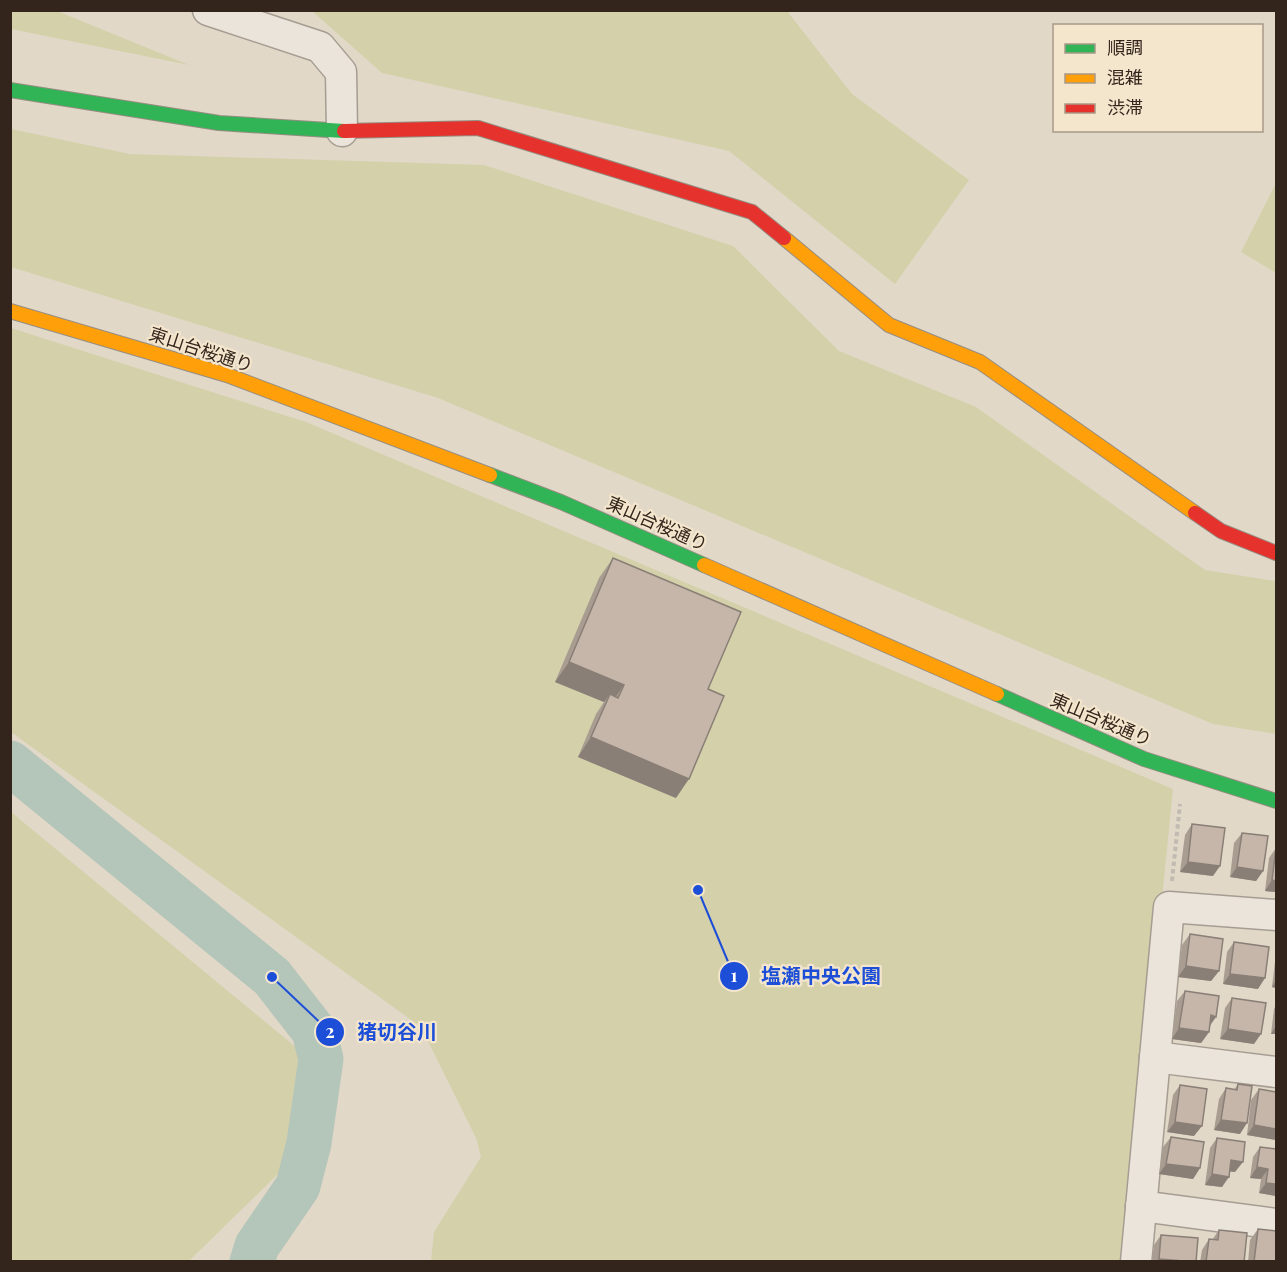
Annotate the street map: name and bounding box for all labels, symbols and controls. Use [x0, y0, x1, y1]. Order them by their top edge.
legend [1053, 24, 1263, 132]
text: 順調 [1107, 35, 1143, 59]
text: 混雑 [1107, 65, 1143, 89]
text: 渋滞 [1107, 95, 1143, 119]
street label: 東山台桜通り [146, 321, 256, 377]
street label: 東山台桜通り [603, 490, 712, 556]
street label: 東山台桜通り [1047, 687, 1156, 751]
callout: 塩瀬中央公園 [719, 957, 893, 995]
text: 塩瀬中央公園 [761, 961, 881, 988]
text: 1 [731, 963, 738, 987]
callout: 猪切谷川 [315, 1013, 449, 1051]
text: 猪切谷川 [357, 1017, 437, 1044]
text: 2 [325, 1019, 335, 1043]

